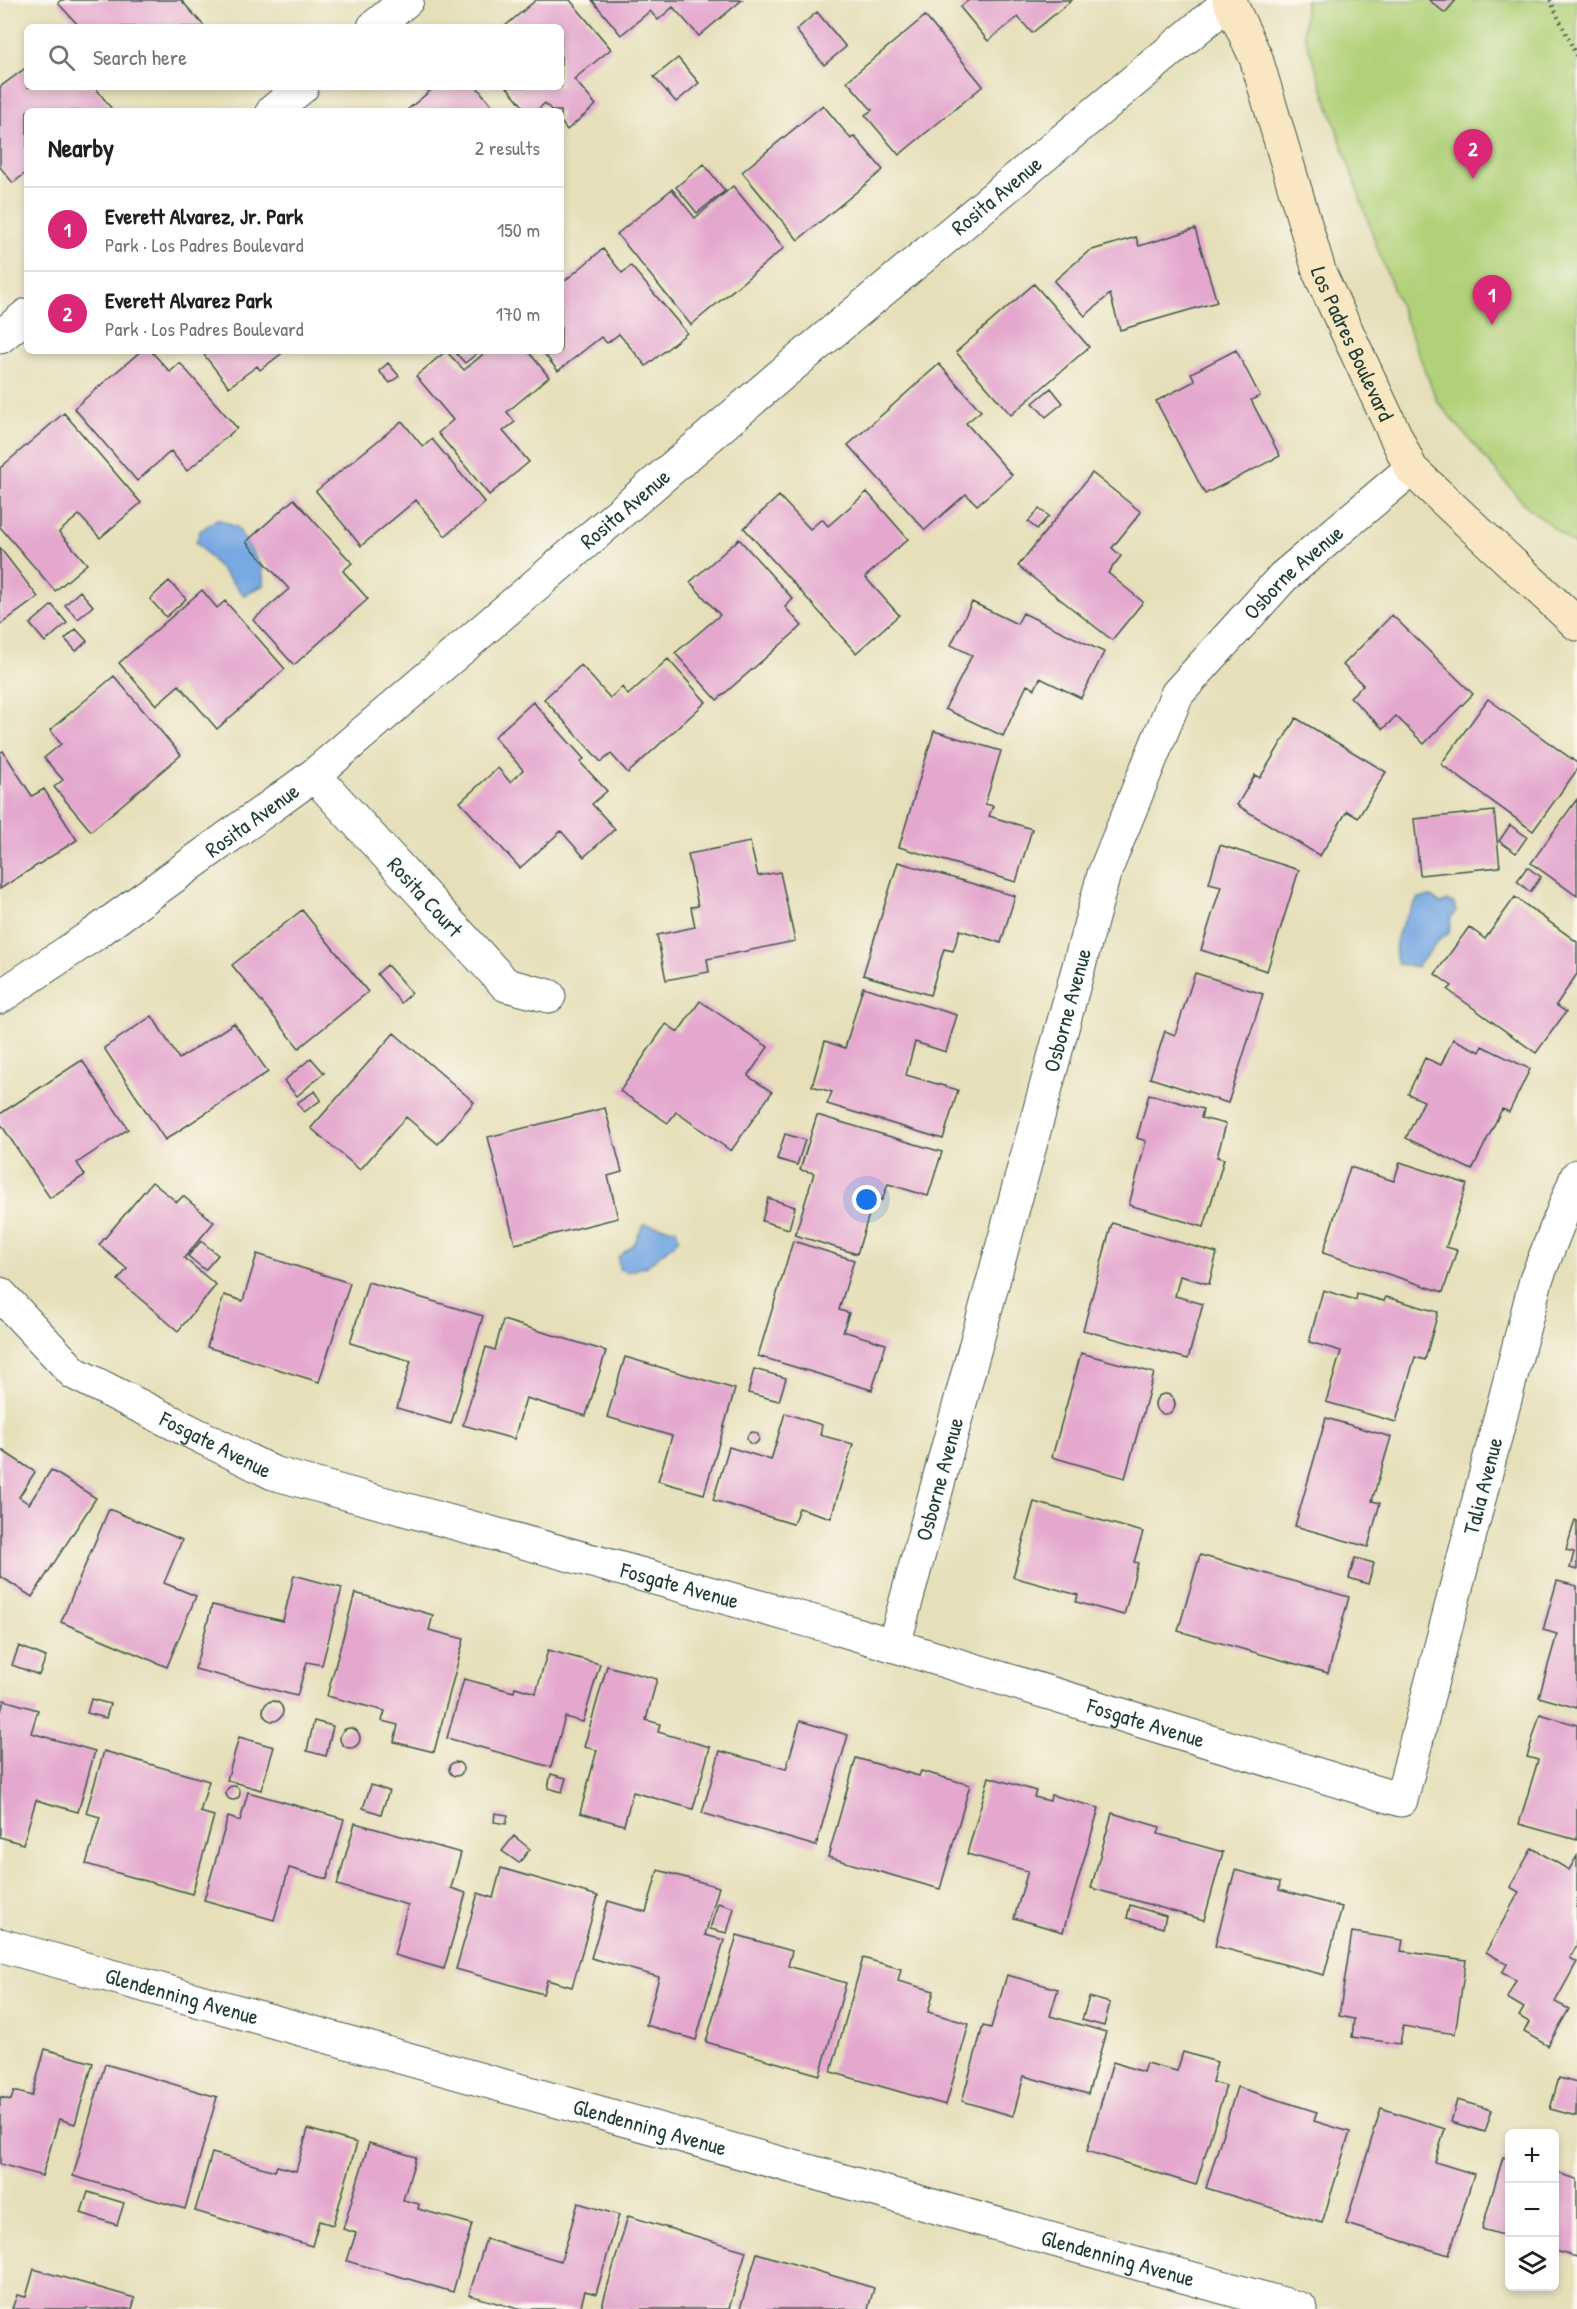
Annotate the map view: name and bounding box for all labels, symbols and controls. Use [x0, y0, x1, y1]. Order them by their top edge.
search box [24, 24, 564, 90]
icon: search [45, 41, 78, 74]
text: Search here [93, 42, 187, 72]
text: Nearby [48, 130, 114, 165]
pin: 2 [1454, 130, 1492, 179]
text: 2 results [475, 134, 540, 161]
street label: Rosita Avenue [945, 149, 1048, 242]
text: Everett Alvarez, Jr. Park [105, 201, 303, 231]
text: 1 [64, 216, 71, 243]
text: 150 m [497, 216, 540, 243]
text: Park · Los Padres Boulevard [105, 231, 304, 258]
street label: Los Padres Boulevard [1304, 263, 1402, 426]
pin: 1 [1472, 276, 1512, 325]
text: Everett Alvarez Park [105, 285, 272, 315]
text: 2 [63, 300, 72, 327]
text: 170 m [496, 300, 540, 327]
text: Park · Los Padres Boulevard [105, 315, 304, 342]
street label: Rosita Avenue [574, 461, 676, 556]
street label: Osborne Avenue [1237, 518, 1350, 626]
street label: Rosita Avenue [199, 776, 305, 864]
street label: Rosita Court [381, 850, 470, 944]
street label: Osborne Avenue [1036, 945, 1098, 1075]
your location [852, 1185, 881, 1214]
street label: Fosgate Avenue [154, 1403, 277, 1485]
street label: Osborne Avenue [908, 1414, 970, 1544]
street label: Talia Avenue [1456, 1434, 1510, 1538]
street label: Fosgate Avenue [616, 1554, 743, 1616]
street label: Fosgate Avenue [1083, 1690, 1209, 1754]
street label: Glendenning Avenue [102, 1960, 262, 2032]
street label: Glendenning Avenue [570, 2091, 730, 2163]
map controls [1505, 2129, 1559, 2291]
button: + [1505, 2129, 1559, 2183]
button: − [1505, 2183, 1559, 2237]
street label: Glendenning Avenue [1038, 2222, 1198, 2294]
button: layers [1505, 2237, 1559, 2291]

